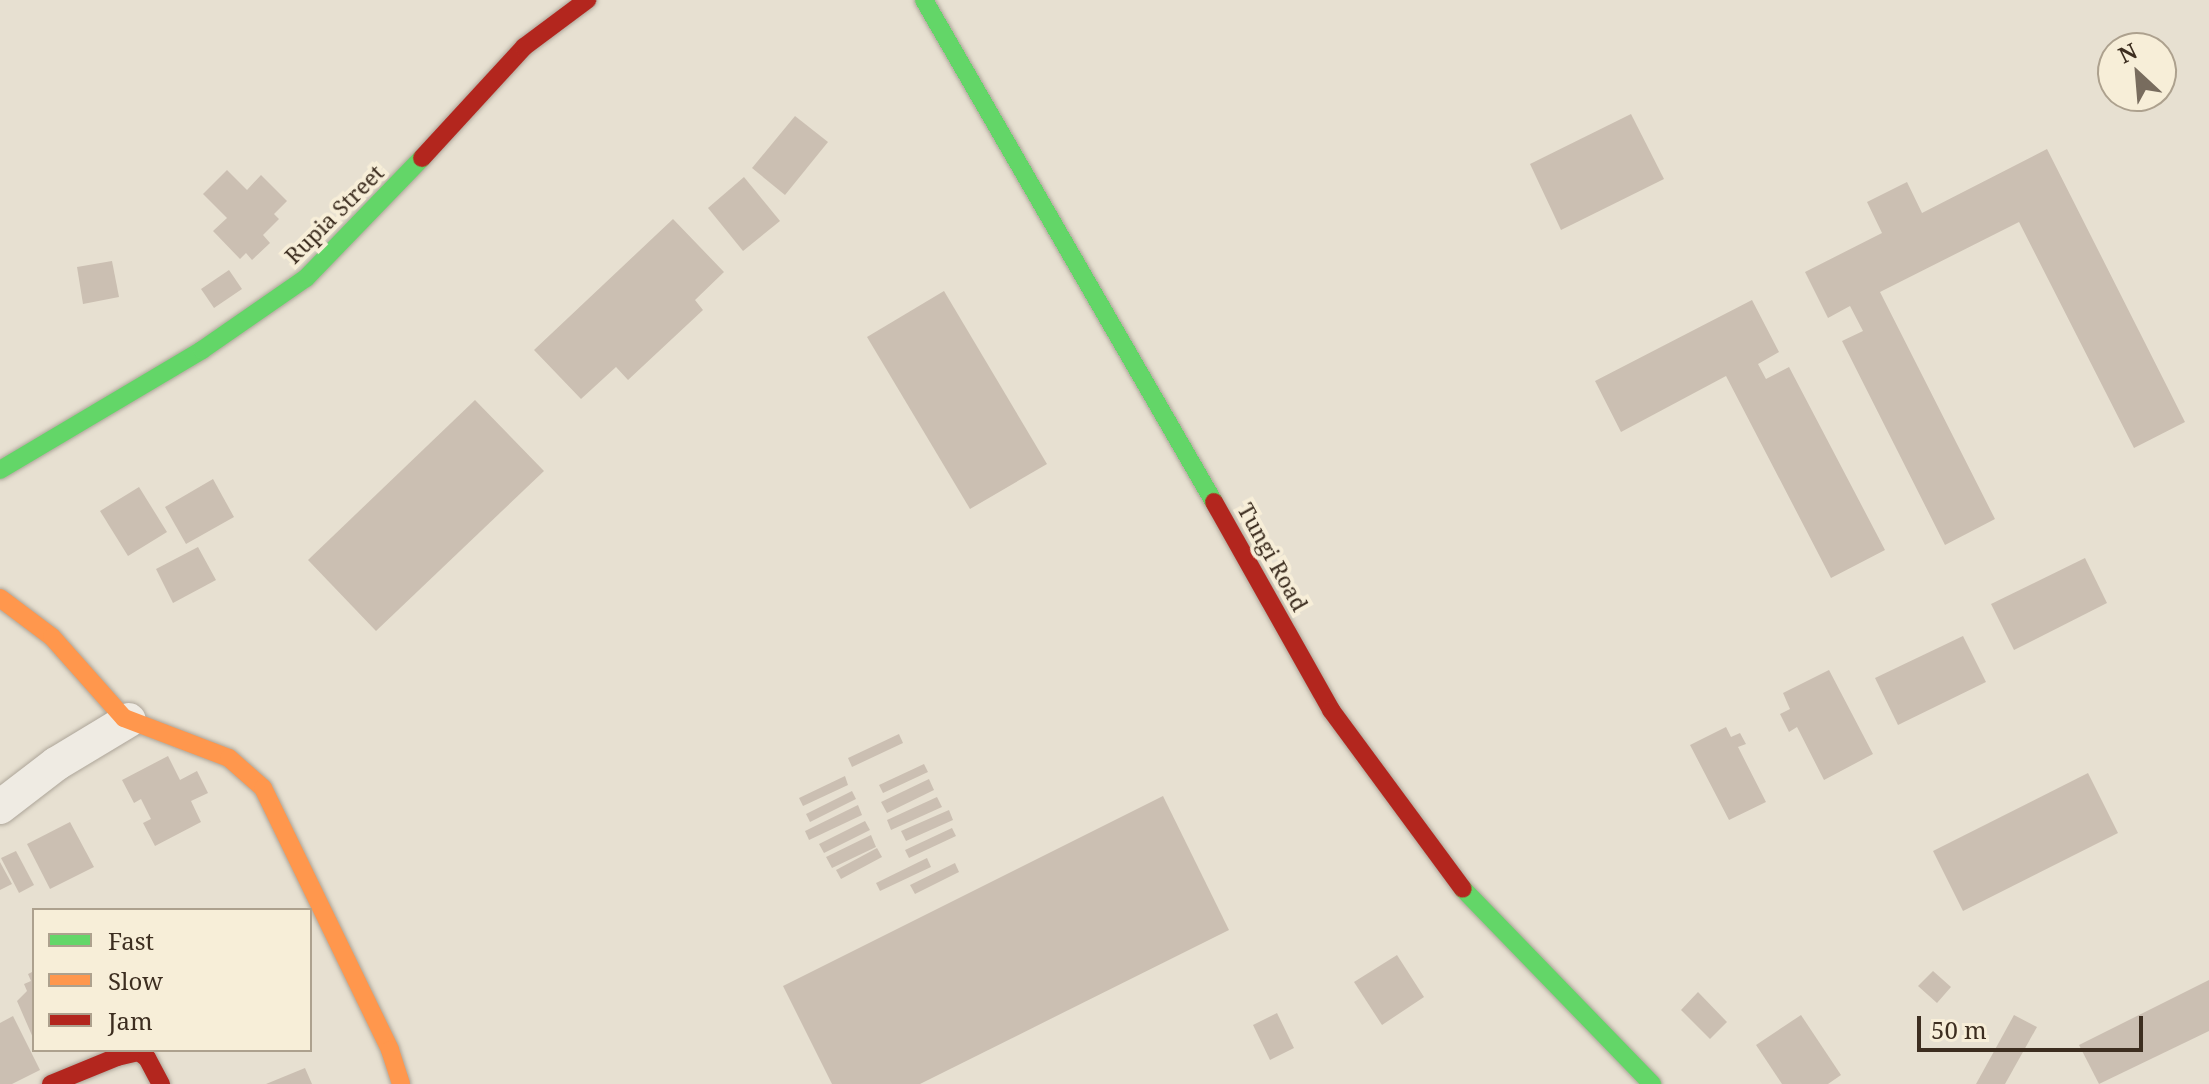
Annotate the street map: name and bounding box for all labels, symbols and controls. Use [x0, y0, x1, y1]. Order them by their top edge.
north arrow [2097, 32, 2177, 112]
text: N [2113, 35, 2142, 70]
street label: Rupia Street [279, 159, 389, 269]
street label: Tungi Road [1233, 498, 1313, 616]
legend [32, 908, 312, 1052]
text: Fast [108, 924, 154, 957]
text: Slow [108, 964, 163, 997]
scale bar [1921, 1000, 2147, 1050]
text: Jam [108, 1004, 153, 1037]
text: 50 m [1931, 1013, 1987, 1046]

